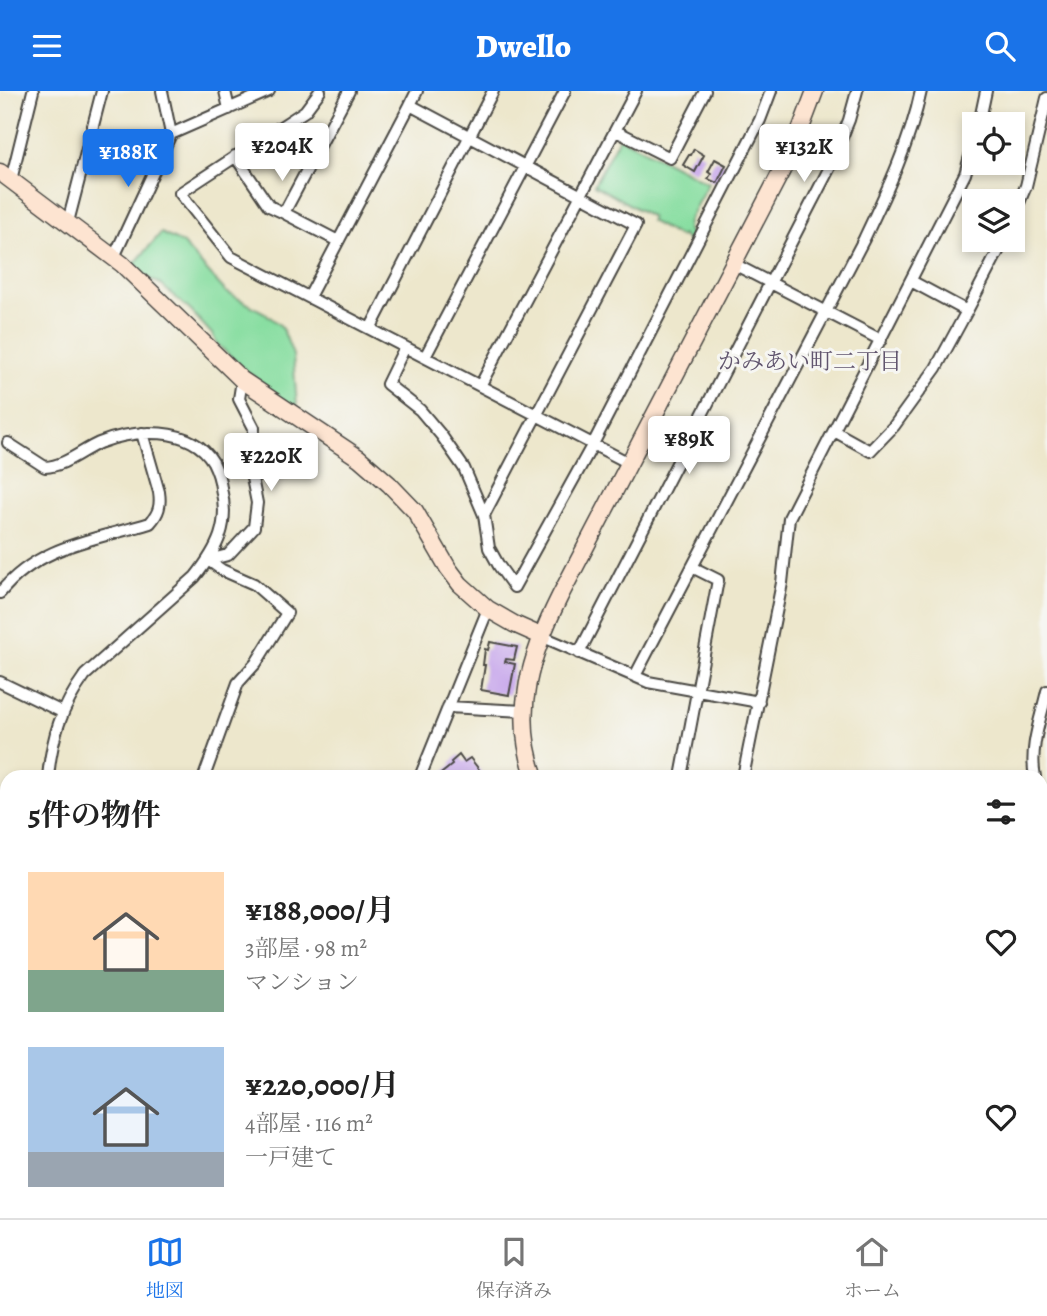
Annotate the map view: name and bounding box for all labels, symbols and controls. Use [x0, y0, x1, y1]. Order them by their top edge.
text: Dwello [476, 24, 571, 68]
icon: menu [28, 27, 66, 65]
icon: search [981, 27, 1019, 65]
map controls [962, 112, 1025, 252]
button: locate [962, 112, 1025, 175]
pin: ¥204K [233, 123, 331, 183]
pin: ¥132K [755, 125, 853, 184]
pin: ¥188K [79, 129, 177, 189]
text: ¥204K [251, 130, 313, 161]
text: ¥132K [775, 131, 833, 162]
text: ¥188K [99, 136, 157, 167]
button: layers [962, 189, 1025, 252]
district label: かみあい町二丁目 [718, 346, 902, 377]
pin: ¥89K [648, 417, 730, 476]
text: ¥89K [664, 423, 714, 454]
pin: ¥220K [222, 433, 320, 493]
text: ¥220K [240, 440, 302, 471]
icon: filters [982, 793, 1020, 831]
text: 5件の物件 [28, 795, 161, 835]
text: ¥188,000/月 [245, 890, 395, 930]
icon: home [84, 900, 168, 984]
icon: heart [982, 923, 1020, 961]
text: 3部屋 · 98 m² [245, 933, 367, 964]
text: マンション [245, 967, 359, 998]
text: ¥220,000/月 [245, 1065, 400, 1105]
icon: home [84, 1075, 168, 1159]
icon: heart [982, 1098, 1020, 1136]
text: 4部屋 · 116 m² [245, 1108, 373, 1139]
text: 一戸建て [245, 1142, 337, 1173]
tab: 地図 [146, 1233, 184, 1304]
tab: 保存済み [476, 1233, 552, 1304]
tab: ホーム [844, 1233, 901, 1304]

